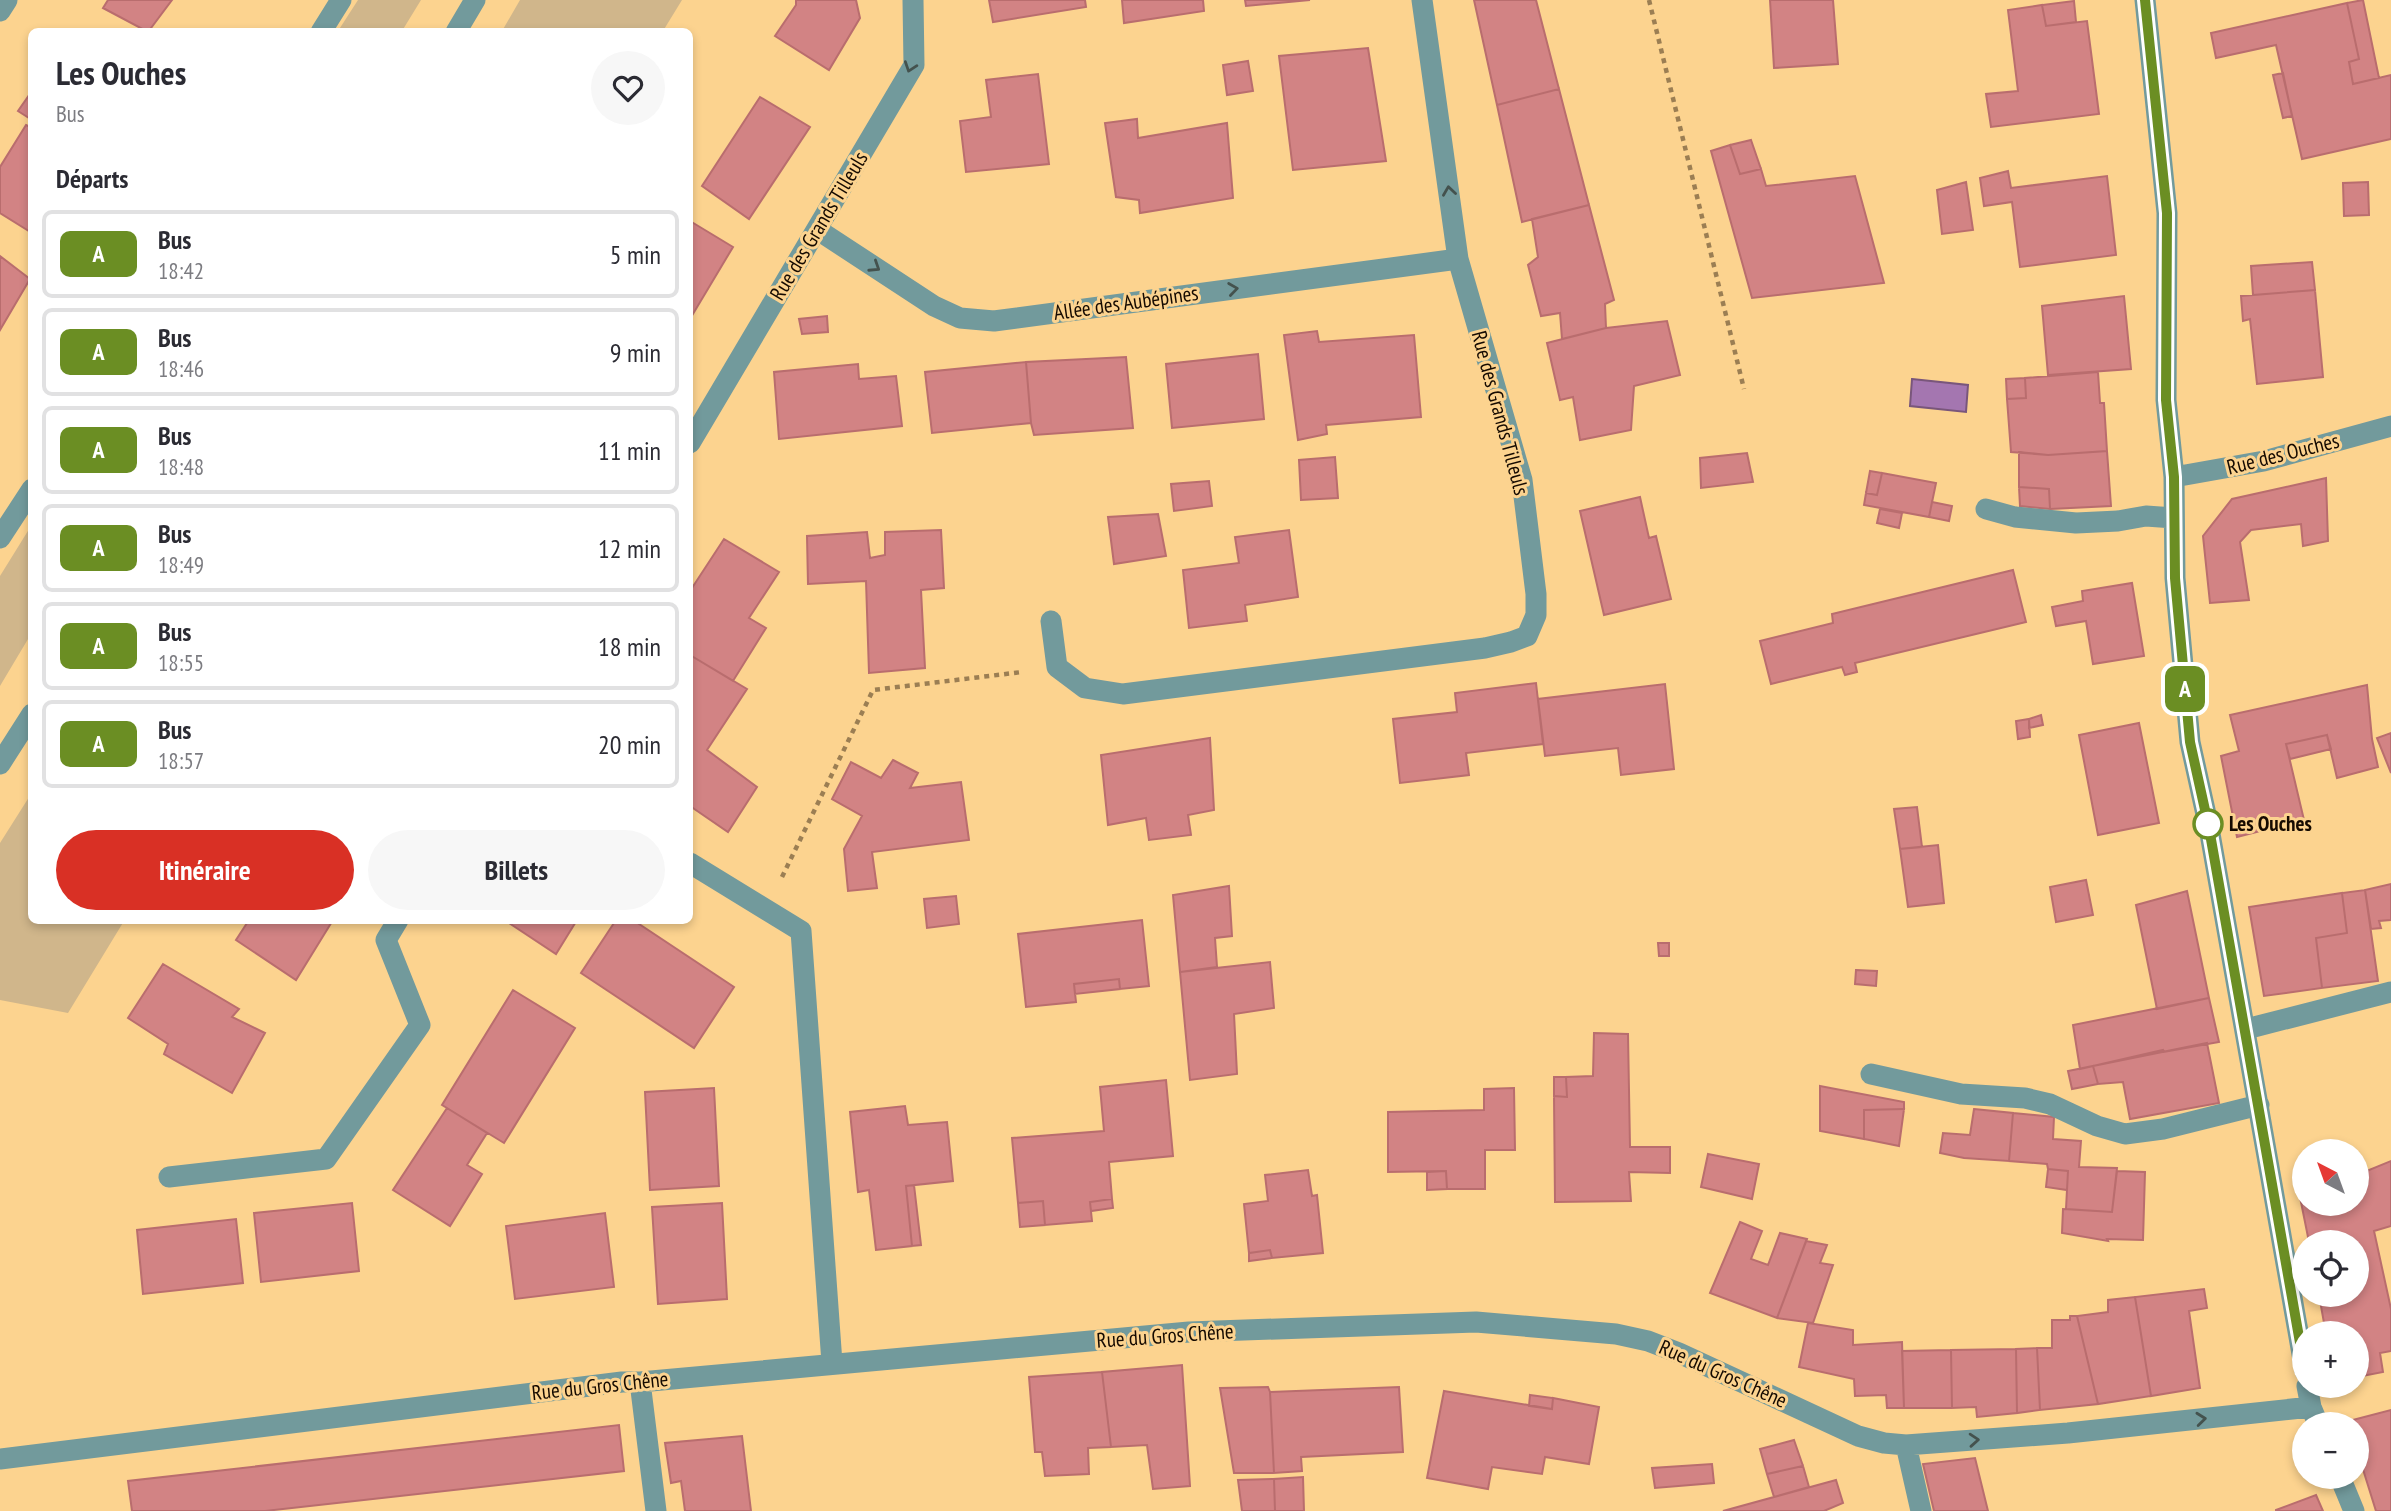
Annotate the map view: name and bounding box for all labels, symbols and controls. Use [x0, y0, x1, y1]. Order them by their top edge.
text: Les Ouches [56, 51, 186, 94]
button: heart [591, 51, 665, 125]
one-way arrow [904, 60, 918, 73]
text: Bus [56, 99, 85, 128]
street label: Rue des Grands Tilleuls [763, 146, 874, 305]
text: Départs [56, 162, 128, 195]
one-way arrow [1441, 185, 1456, 197]
text: Bus [158, 223, 191, 256]
text: A [92, 238, 105, 269]
text: 5 min [610, 238, 661, 271]
text: 18:42 [158, 256, 204, 285]
one-way arrow [867, 259, 880, 272]
street label: Allée des Aubépines [1052, 279, 1200, 326]
one-way arrow [1227, 282, 1238, 297]
text: Bus [158, 321, 191, 354]
street label: Rue des Grands Tilleuls [1466, 328, 1535, 498]
text: A [92, 336, 105, 367]
text: 9 min [610, 336, 661, 369]
text: 18:46 [158, 354, 204, 383]
text: Bus [158, 419, 191, 452]
street label: Rue des Ouches [2224, 427, 2342, 480]
text: A [92, 434, 105, 465]
text: 11 min [598, 434, 661, 467]
text: 18:48 [158, 452, 204, 481]
text: Bus [158, 517, 191, 550]
text: A [92, 532, 105, 563]
text: 12 min [598, 532, 661, 565]
text: 18:49 [158, 550, 204, 579]
text: Bus [158, 615, 191, 648]
text: A [92, 630, 105, 661]
text: 18 min [598, 630, 661, 663]
text: 18:55 [158, 648, 204, 677]
line badge: A [2162, 666, 2208, 712]
text: A [2179, 673, 2191, 704]
text: Bus [158, 713, 191, 746]
text: A [92, 728, 105, 759]
text: 20 min [598, 728, 661, 761]
text: 18:57 [158, 746, 204, 775]
marker: Les Ouches [2193, 809, 2223, 839]
place label: Les Ouches [2229, 810, 2312, 837]
button: Itinéraire [56, 830, 354, 910]
button: Billets [368, 830, 665, 910]
north arrow [2292, 1139, 2370, 1216]
map controls [2292, 1139, 2369, 1489]
button: locate [2292, 1230, 2369, 1307]
street label: Rue du Gros Chêne [1096, 1317, 1234, 1354]
button: + [2292, 1321, 2369, 1398]
street label: Rue du Gros Chêne [1655, 1333, 1791, 1414]
street label: Rue du Gros Chêne [530, 1365, 670, 1406]
one-way arrow [2195, 1411, 2207, 1426]
button: − [2292, 1412, 2369, 1489]
one-way arrow [1969, 1433, 1980, 1448]

